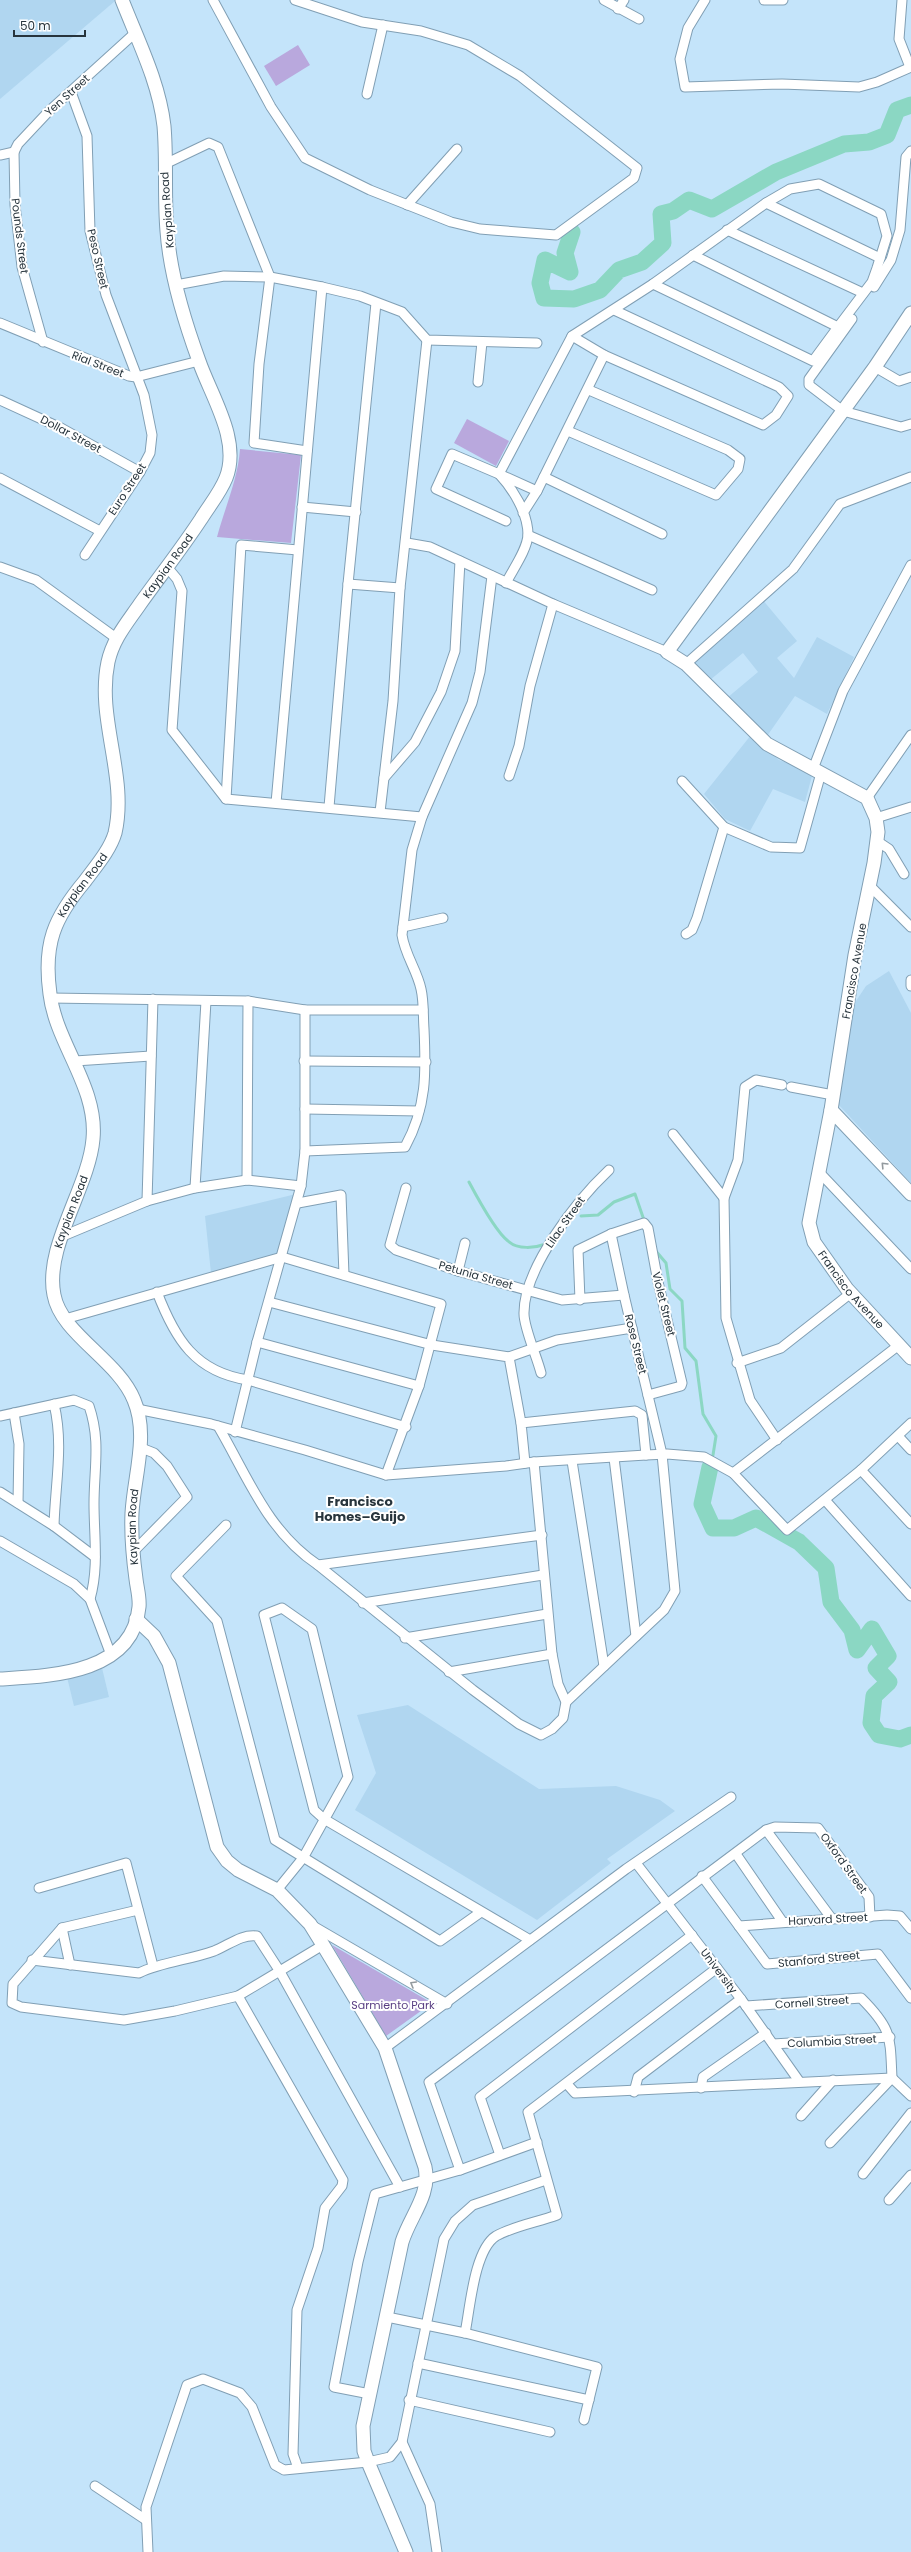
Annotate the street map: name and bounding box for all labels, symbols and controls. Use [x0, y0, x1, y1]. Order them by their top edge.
scale bar [14, 12, 85, 38]
text: 50 m [20, 17, 51, 34]
street label: Yen Street [41, 71, 93, 119]
street label: Kaypian Road [156, 171, 178, 249]
street label: Pounds Street [7, 197, 33, 275]
street label: Peso Street [83, 227, 113, 291]
street label: Rial Street [70, 347, 126, 381]
street label: Dollar Street [38, 411, 104, 457]
street label: Euro Street [104, 460, 150, 518]
street label: Kaypian Road [139, 530, 197, 601]
street label: Kaypian Road [53, 850, 111, 920]
street label: Francisco Avenue [838, 922, 870, 1020]
one-way arrow [881, 1162, 889, 1170]
street label: Kaypian Road [50, 1173, 92, 1250]
street label: Lilac Street [541, 1193, 589, 1251]
street label: Francisco Avenue [814, 1247, 888, 1332]
street label: Petunia Street [437, 1257, 515, 1293]
street label: Violet Street [648, 1270, 680, 1338]
street label: Rose Street [621, 1312, 651, 1376]
street label: Kaypian Road [124, 1488, 143, 1566]
district label: Francisco Homes–Guijo [315, 1492, 405, 1526]
street label: Oxford Street [817, 1829, 871, 1897]
street label: Harvard Street [788, 1909, 868, 1929]
street label: University [697, 1945, 742, 1998]
street label: Stanford Street [777, 1947, 861, 1971]
one-way arrow [410, 1982, 417, 1989]
street label: Cornell Street [775, 1991, 849, 2013]
park label: Sarmiento Park [351, 1997, 435, 2013]
street label: Columbia Street [787, 2031, 877, 2051]

